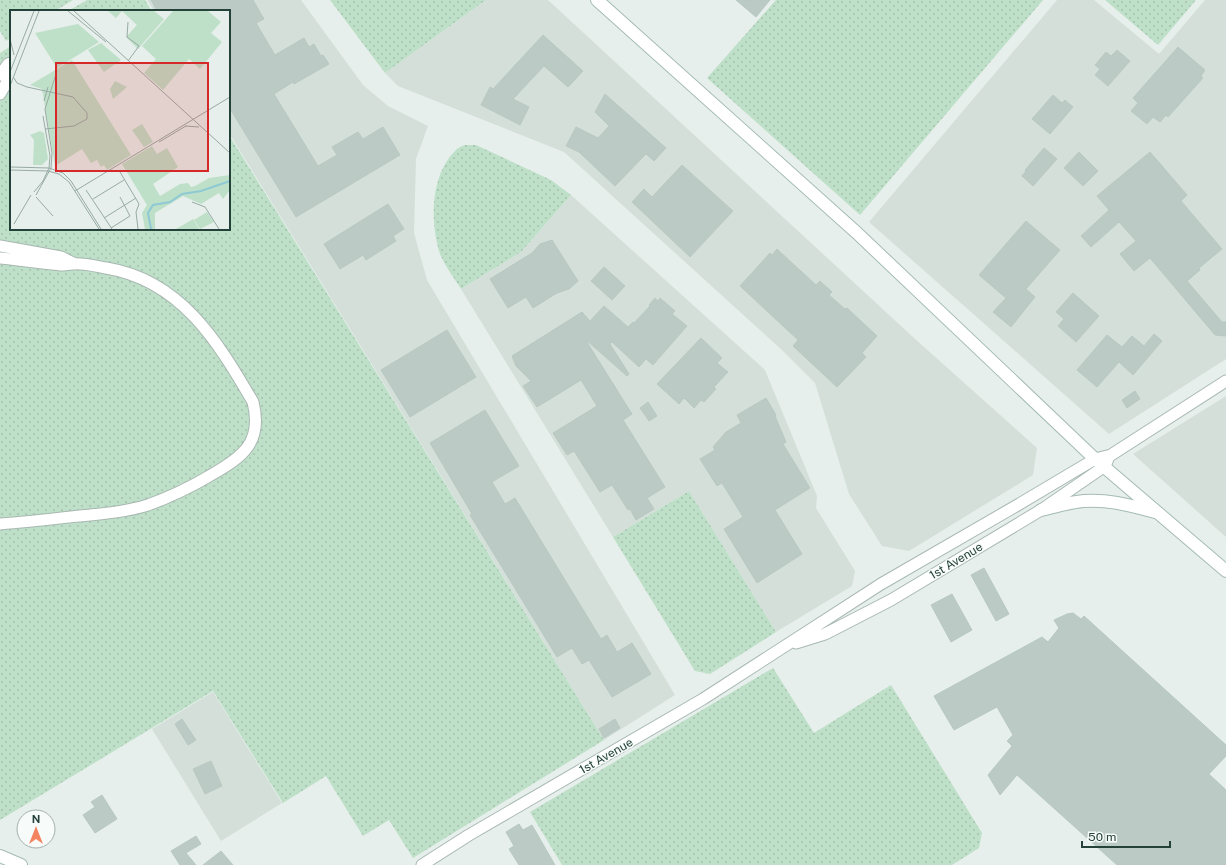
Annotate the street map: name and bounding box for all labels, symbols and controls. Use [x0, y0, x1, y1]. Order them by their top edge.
inset map [10, 10, 230, 230]
street label: 1st Avenue [927, 540, 985, 582]
street label: 1st Avenue [577, 735, 635, 777]
north arrow [16, 809, 56, 849]
text: N [32, 813, 40, 825]
scale bar [1082, 823, 1170, 849]
text: 50 m [1088, 830, 1116, 844]

